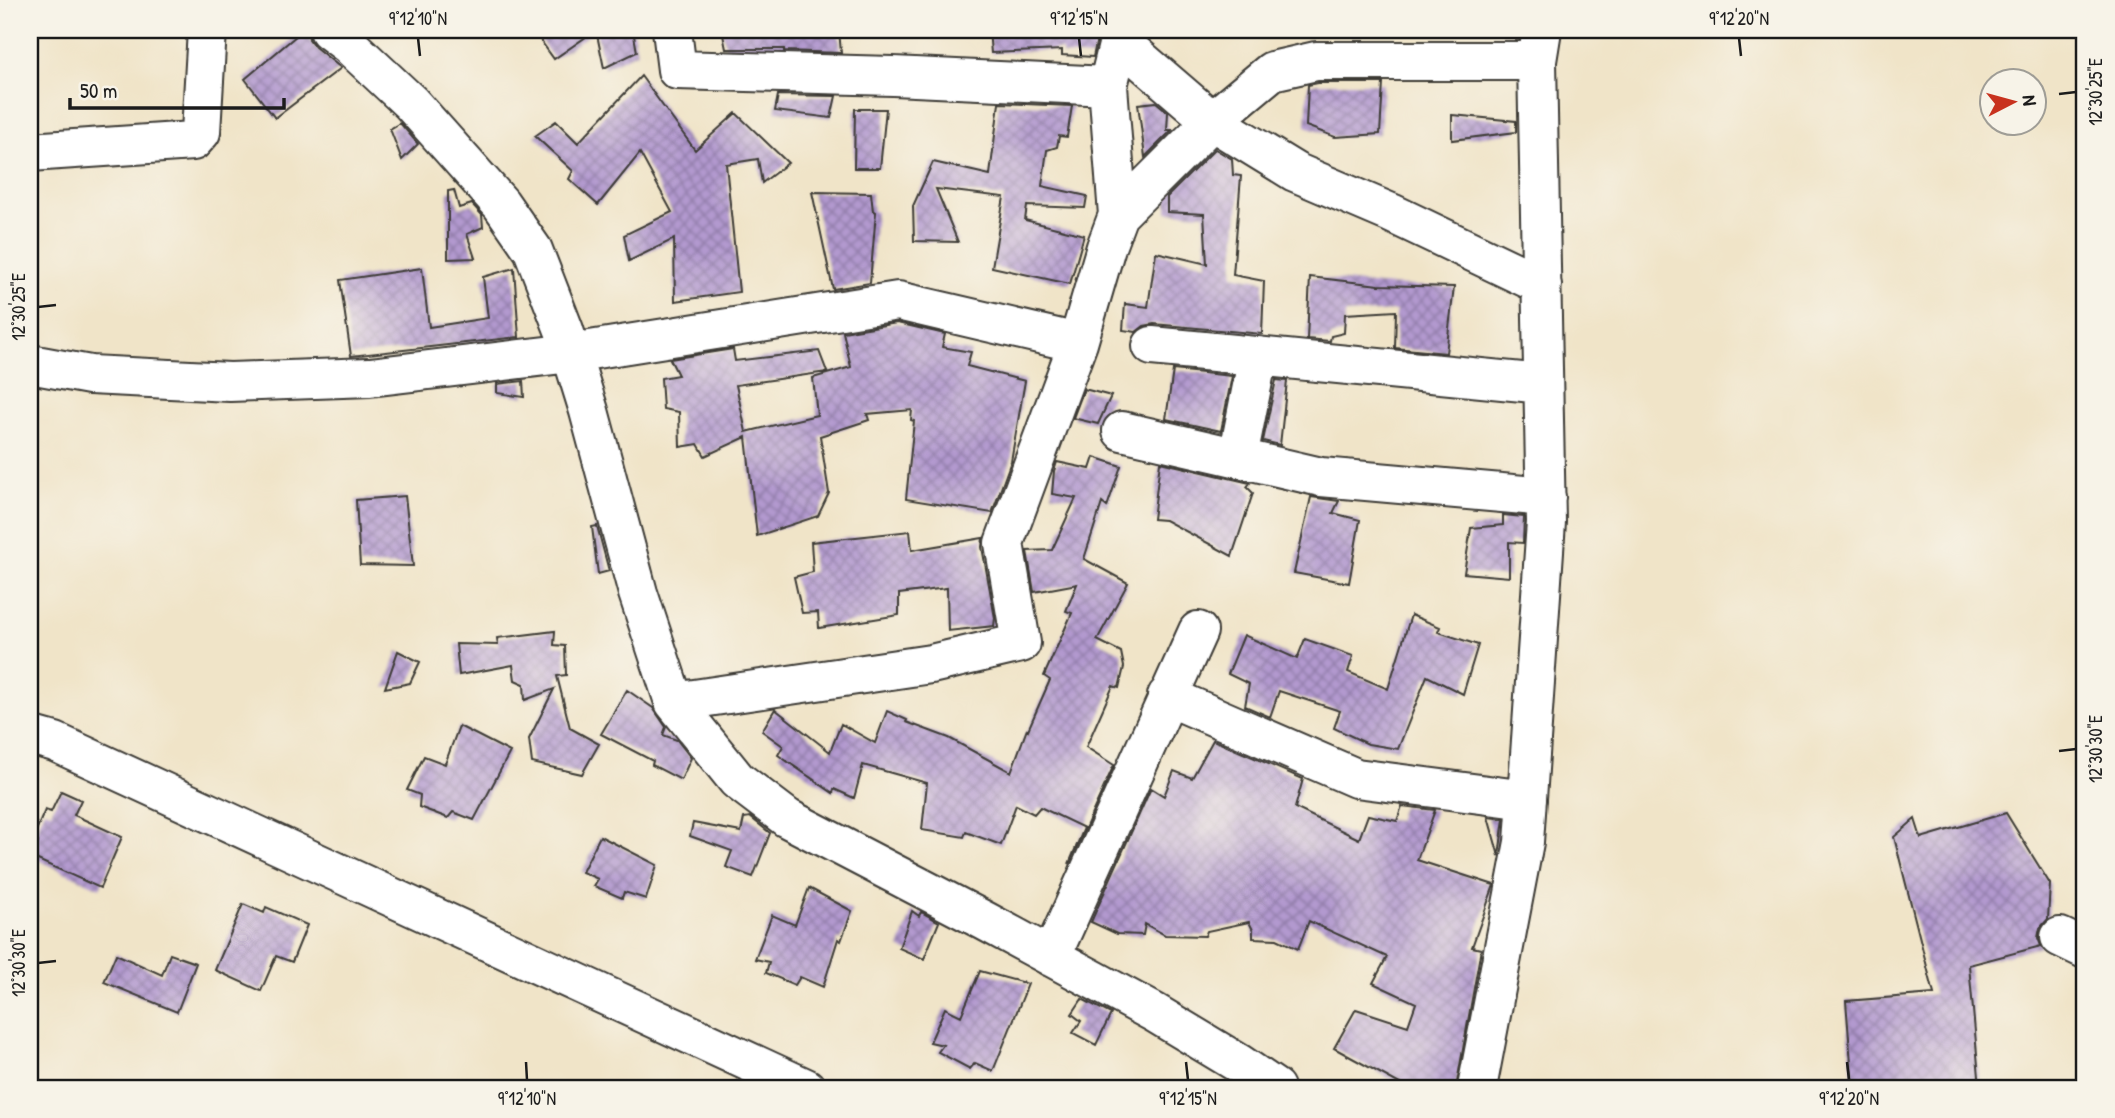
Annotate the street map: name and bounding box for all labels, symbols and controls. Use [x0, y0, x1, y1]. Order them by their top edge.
text: 9°12'10"N [389, 6, 447, 31]
text: 9°12'15"N [1050, 6, 1108, 31]
text: 9°12'20"N [1709, 6, 1769, 31]
text: 12°30'25"E [2083, 58, 2108, 126]
scale bar [70, 66, 284, 110]
north arrow [1979, 66, 2048, 136]
text: 50 m [80, 76, 117, 105]
text: N [2016, 94, 2043, 107]
text: 12°30'25"E [6, 273, 31, 341]
text: 12°30'30"E [2083, 715, 2108, 783]
text: 12°30'30"E [6, 929, 31, 997]
text: 9°12'10"N [498, 1086, 556, 1111]
text: 9°12'15"N [1159, 1086, 1217, 1111]
text: 9°12'20"N [1819, 1086, 1879, 1111]

